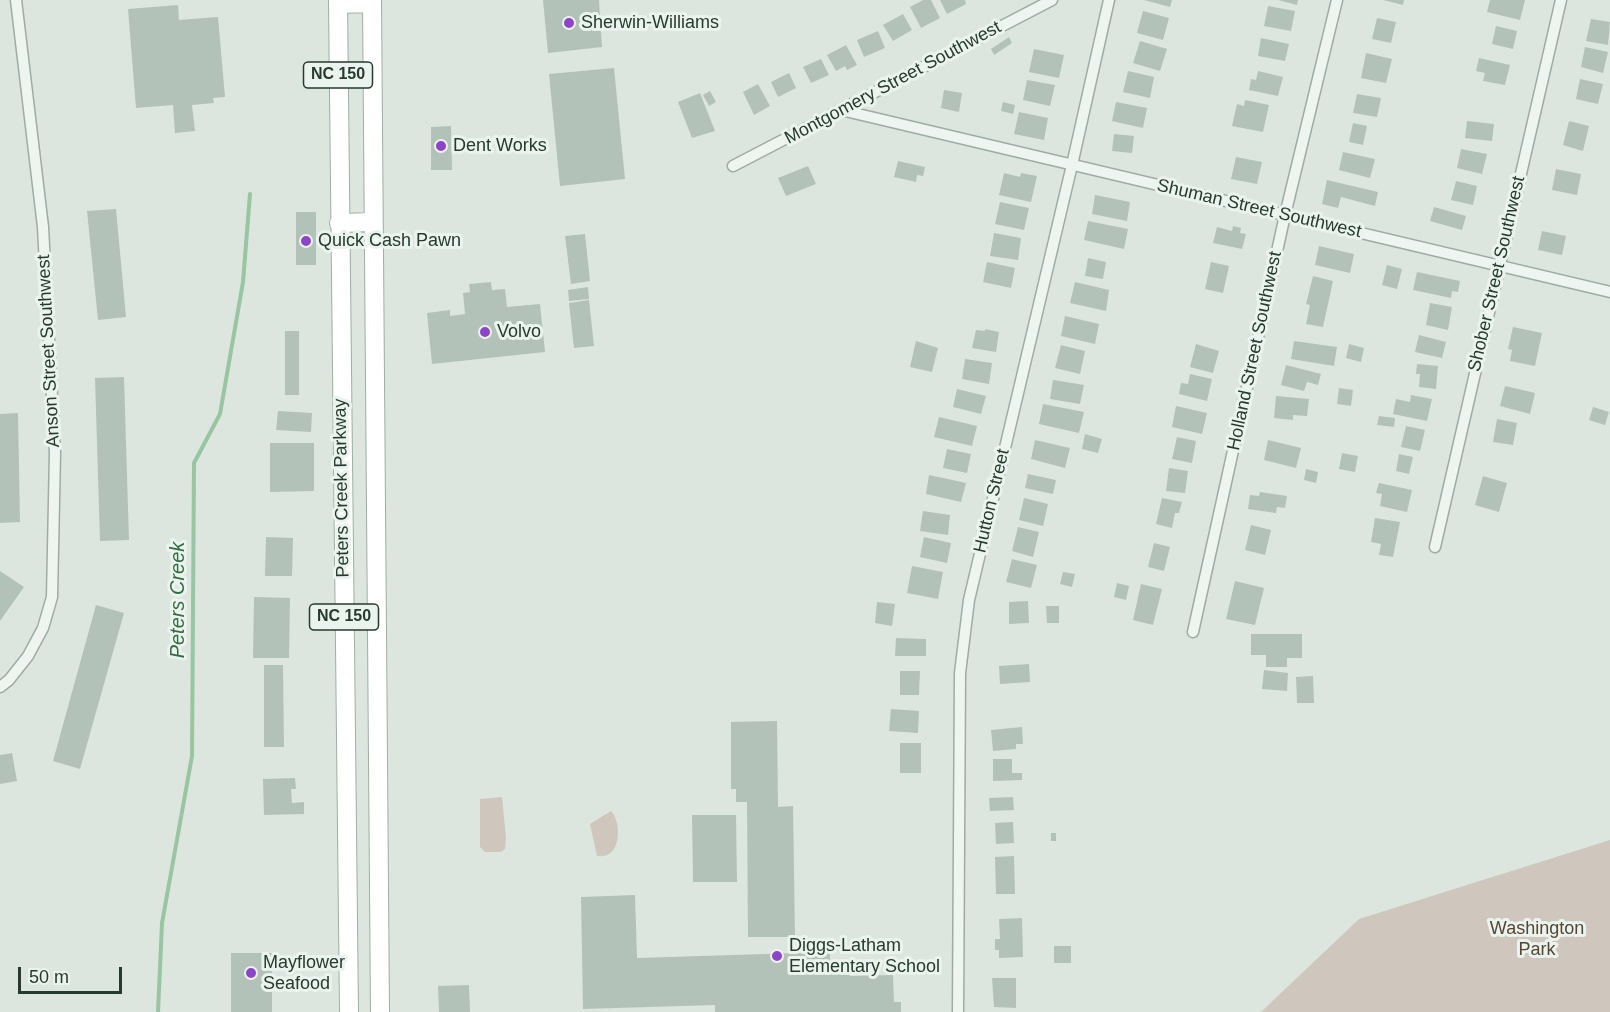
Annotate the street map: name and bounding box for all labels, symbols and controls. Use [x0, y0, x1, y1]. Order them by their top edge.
place label: Sherwin-Williams [581, 12, 719, 34]
marker: Sherwin-Williams [562, 16, 576, 30]
street label: Montgomery Street Southwest [781, 17, 1005, 149]
road number: NC 150 [304, 62, 372, 88]
place label: Dent Works [453, 135, 547, 157]
marker: Dent Works [434, 139, 448, 153]
street label: Shober Street Southwest [1464, 174, 1530, 374]
street label: Shuman Street Southwest [1155, 175, 1363, 243]
place label: Quick Cash Pawn [318, 230, 461, 252]
marker: Quick Cash Pawn [299, 234, 313, 248]
street label: Holland Street Southwest [1223, 249, 1287, 453]
street label: Anson Street Southwest [33, 254, 65, 448]
place label: Volvo [497, 321, 541, 343]
marker: Volvo [478, 325, 492, 339]
street label: Peters Creek Parkway [330, 398, 354, 578]
street label: Hutton Street [970, 447, 1014, 555]
water label: Peters Creek [166, 542, 190, 658]
road number: NC 150 [310, 604, 378, 630]
park label: Washington Park [1490, 918, 1584, 960]
place label: Diggs-Latham Elementary School [789, 935, 940, 978]
marker: Diggs-Latham Elementary School [770, 949, 784, 963]
place label: Mayflower Seafood [263, 952, 345, 994]
scale bar [21, 955, 124, 993]
marker: Mayflower Seafood [244, 966, 258, 980]
text: 50 m [29, 967, 69, 987]

